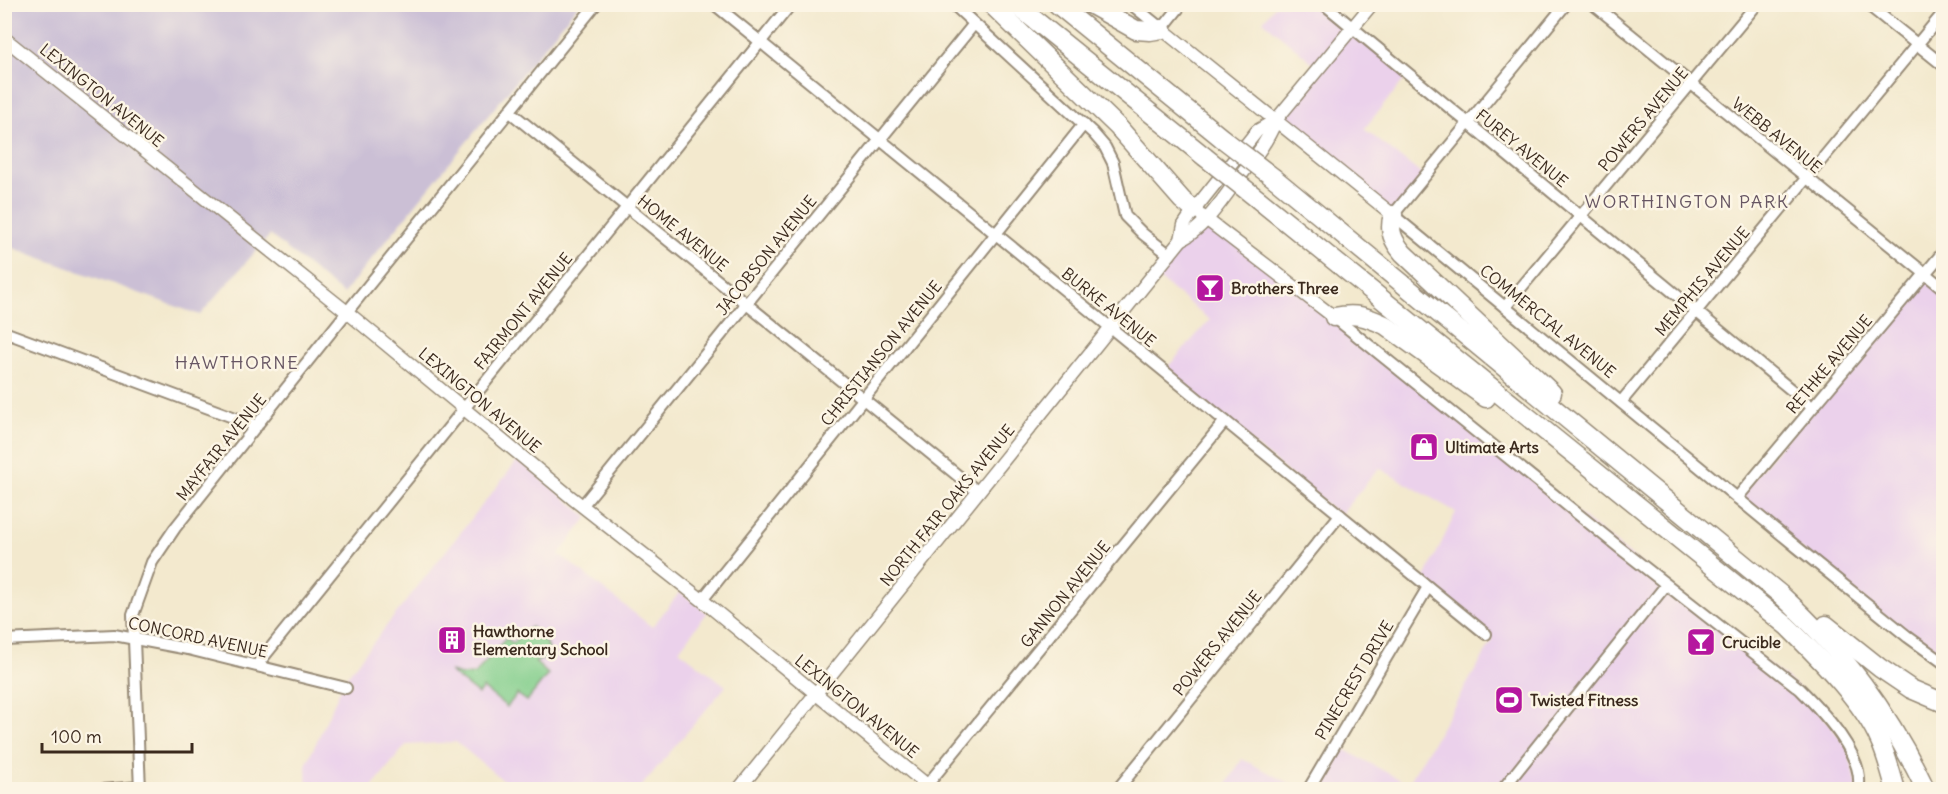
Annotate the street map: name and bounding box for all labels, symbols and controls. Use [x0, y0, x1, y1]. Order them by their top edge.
street label: LEXINGTON AVENUE [36, 39, 168, 151]
street label: POWERS AVENUE [1594, 63, 1692, 175]
street label: WEBB AVENUE [1728, 93, 1826, 177]
street label: FUREY AVENUE [1472, 105, 1572, 191]
street label: HOME AVENUE [634, 190, 732, 276]
district label: WORTHINGTON PARK [1585, 190, 1789, 213]
street label: JACOBSON AVENUE [712, 191, 820, 319]
street label: MEMPHIS AVENUE [1650, 222, 1754, 340]
street label: FAIRMONT AVENUE [470, 248, 576, 374]
street label: COMMERCIAL AVENUE [1476, 260, 1620, 382]
street label: BURKE AVENUE [1058, 263, 1160, 351]
bar icon: Brothers Three [1194, 272, 1226, 304]
street label: CHRISTIANSON AVENUE [816, 276, 946, 430]
place label: Brothers Three [1231, 278, 1339, 298]
street label: RETHKE AVENUE [1782, 310, 1876, 418]
street label: LEXINGTON AVENUE [415, 343, 545, 457]
district label: HAWTHORNE [175, 351, 299, 374]
street label: MAYFAIR AVENUE [172, 390, 270, 504]
street label: NORTH FAIR OAKS AVENUE [876, 420, 1018, 590]
shop icon: Ultimate Arts [1408, 431, 1440, 463]
place label: Ultimate Arts [1445, 437, 1539, 457]
street label: GANNON AVENUE [1016, 537, 1114, 651]
street label: POWERS AVENUE [1169, 586, 1265, 700]
street label: CONCORD AVENUE [126, 612, 270, 662]
street label: PINECREST DRIVE [1310, 617, 1398, 743]
place label: Hawthorne Elementary School [473, 621, 608, 660]
building icon: Hawthorne Elementary School [436, 624, 468, 656]
bar icon: Crucible [1685, 626, 1717, 658]
place label: Crucible [1722, 632, 1781, 652]
street label: LEXINGTON AVENUE [791, 650, 923, 762]
sports icon: Twisted Fitness [1493, 684, 1525, 716]
place label: Twisted Fitness [1530, 690, 1638, 710]
scale bar [42, 716, 192, 754]
text: 100 m [51, 725, 102, 748]

